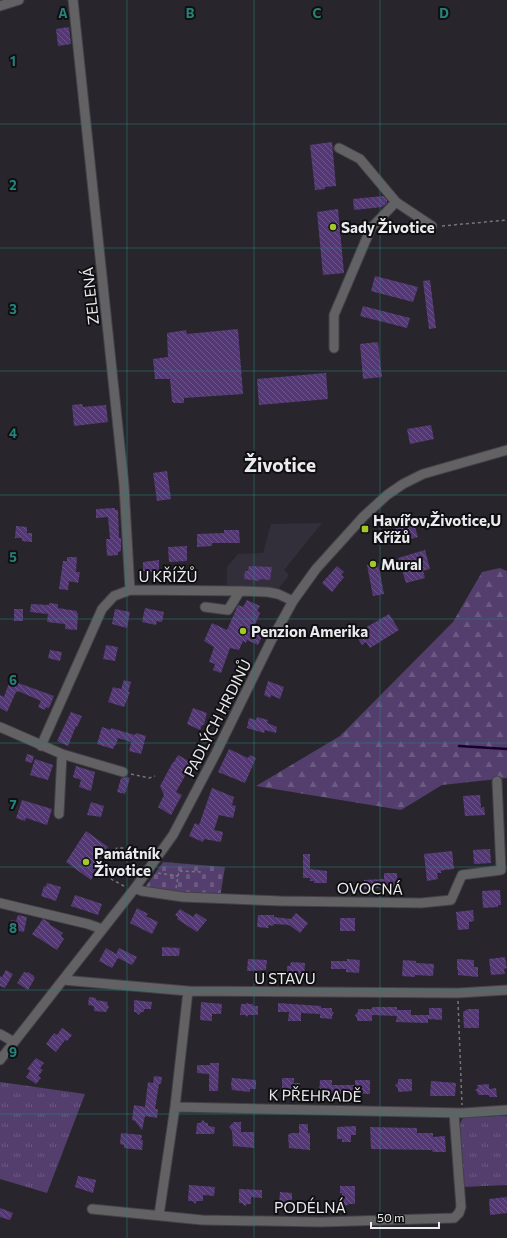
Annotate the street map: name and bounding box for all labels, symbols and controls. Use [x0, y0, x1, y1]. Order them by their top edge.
text: A [58, 5, 68, 21]
text: B [186, 5, 195, 21]
text: C [313, 5, 322, 21]
text: D [439, 5, 449, 21]
text: 1 [10, 53, 16, 69]
text: 2 [9, 177, 17, 193]
place label: Sady Životice [341, 218, 435, 236]
marker: Sady Životice [328, 222, 338, 232]
street label: ZELENÁ [77, 266, 102, 326]
text: 3 [9, 301, 17, 317]
text: 4 [9, 425, 17, 441]
district label: Životice [244, 453, 316, 476]
place label: Havířov,Životice,U Křížů [373, 511, 501, 546]
marker: Havířov,Životice,U Křížů [360, 524, 370, 534]
text: 5 [9, 549, 17, 565]
place label: Mural [381, 555, 422, 573]
marker: Mural [368, 559, 378, 569]
street label: U KŘÍŽŮ [138, 566, 198, 585]
place label: Penzion Amerika [251, 622, 368, 640]
marker: Penzion Amerika [238, 626, 248, 636]
street label: PADLÝCH HRDINŮ [179, 656, 254, 780]
text: 6 [9, 672, 17, 688]
text: 7 [9, 796, 17, 812]
place label: Památník Životice [94, 844, 161, 879]
marker: Památník Životice [81, 857, 91, 867]
street label: OVOCNÁ [337, 877, 403, 898]
text: 8 [9, 920, 17, 936]
street label: U STAVU [254, 969, 316, 987]
text: 9 [9, 1044, 17, 1060]
street label: K PŘEHRADĚ [268, 1084, 362, 1105]
street label: PODÉLNÁ [274, 1197, 346, 1216]
scale bar [371, 1204, 439, 1230]
text: 50 m [377, 1210, 405, 1224]

